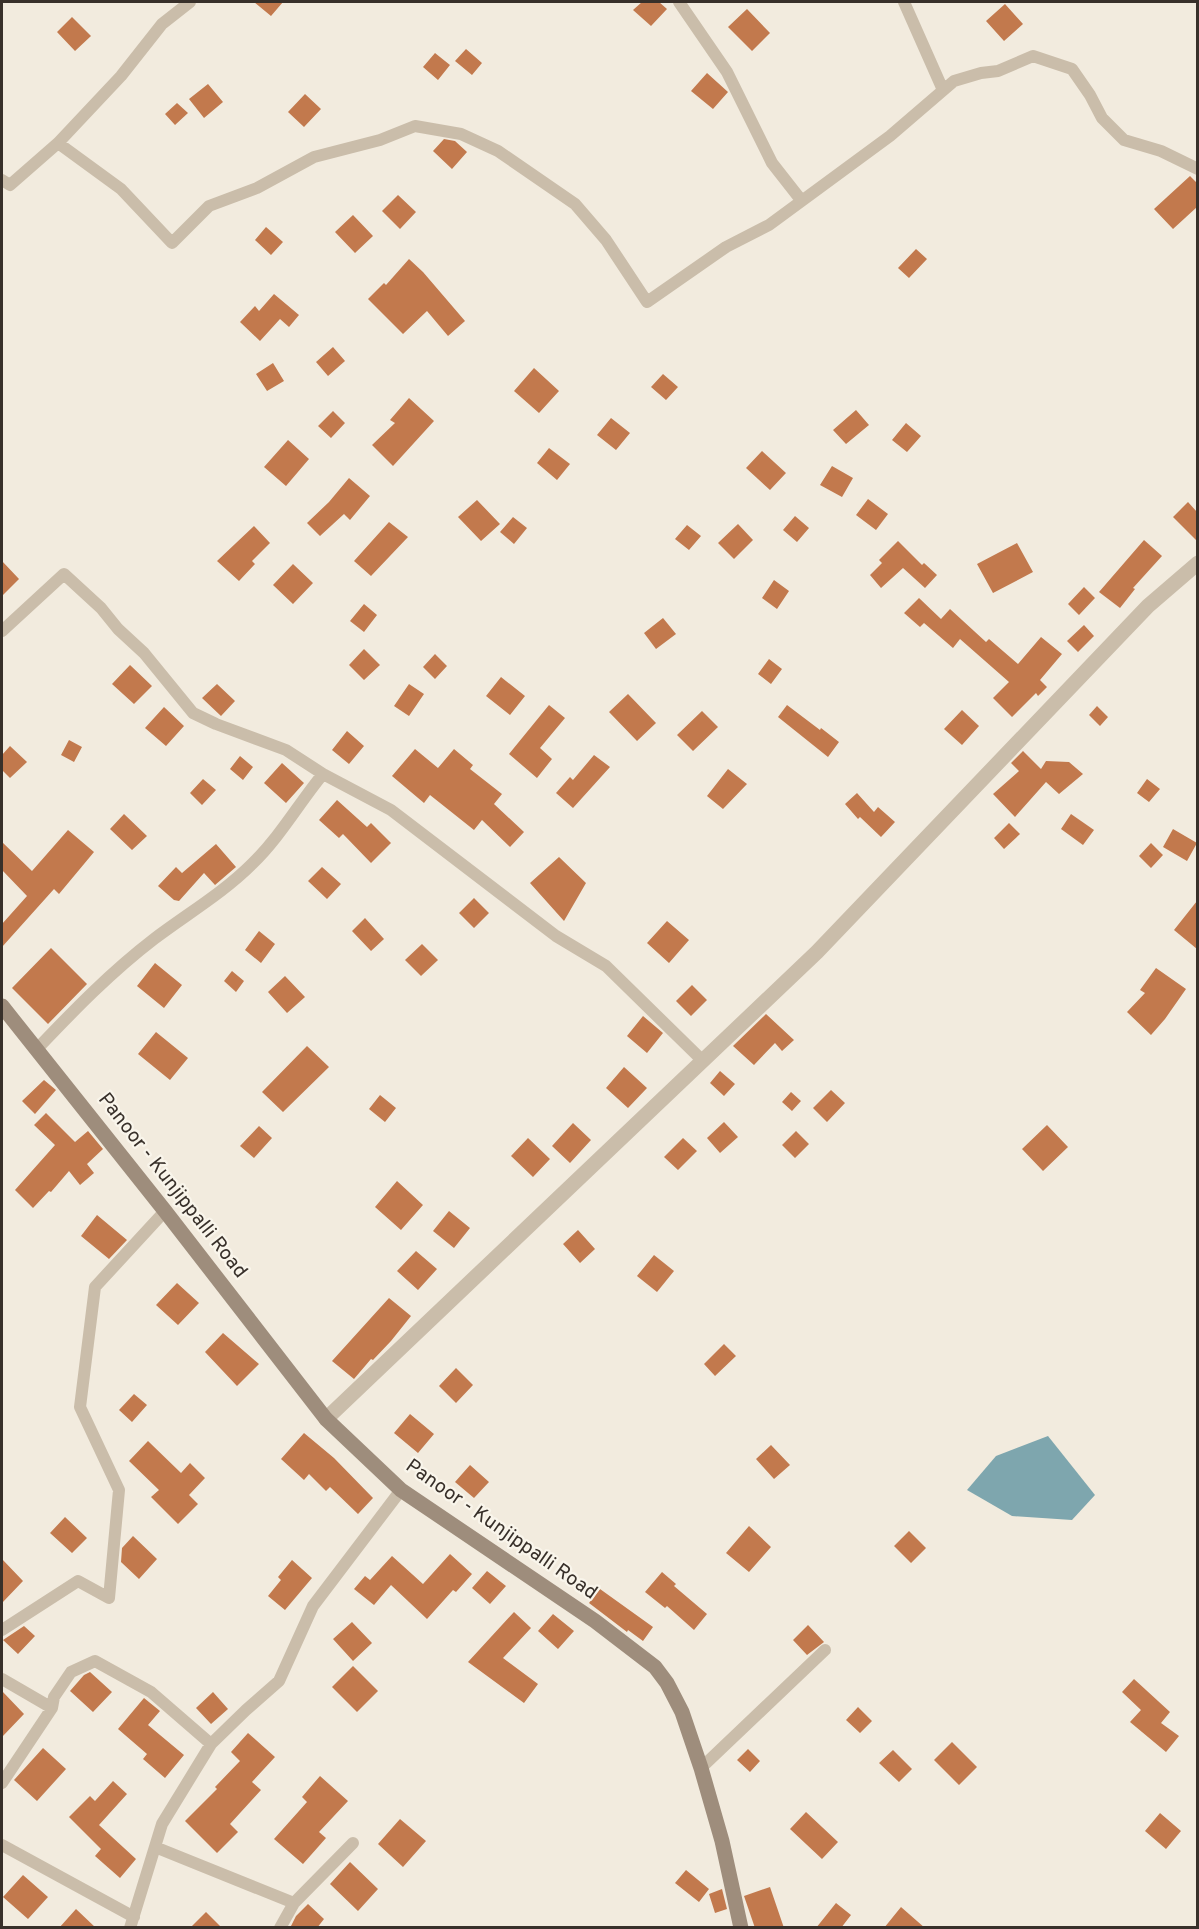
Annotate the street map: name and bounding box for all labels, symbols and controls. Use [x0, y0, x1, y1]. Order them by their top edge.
street label: Panoor - Kunjippalli Road [91, 1088, 253, 1284]
street label: Panoor - Kunjippalli Road [400, 1454, 602, 1606]

